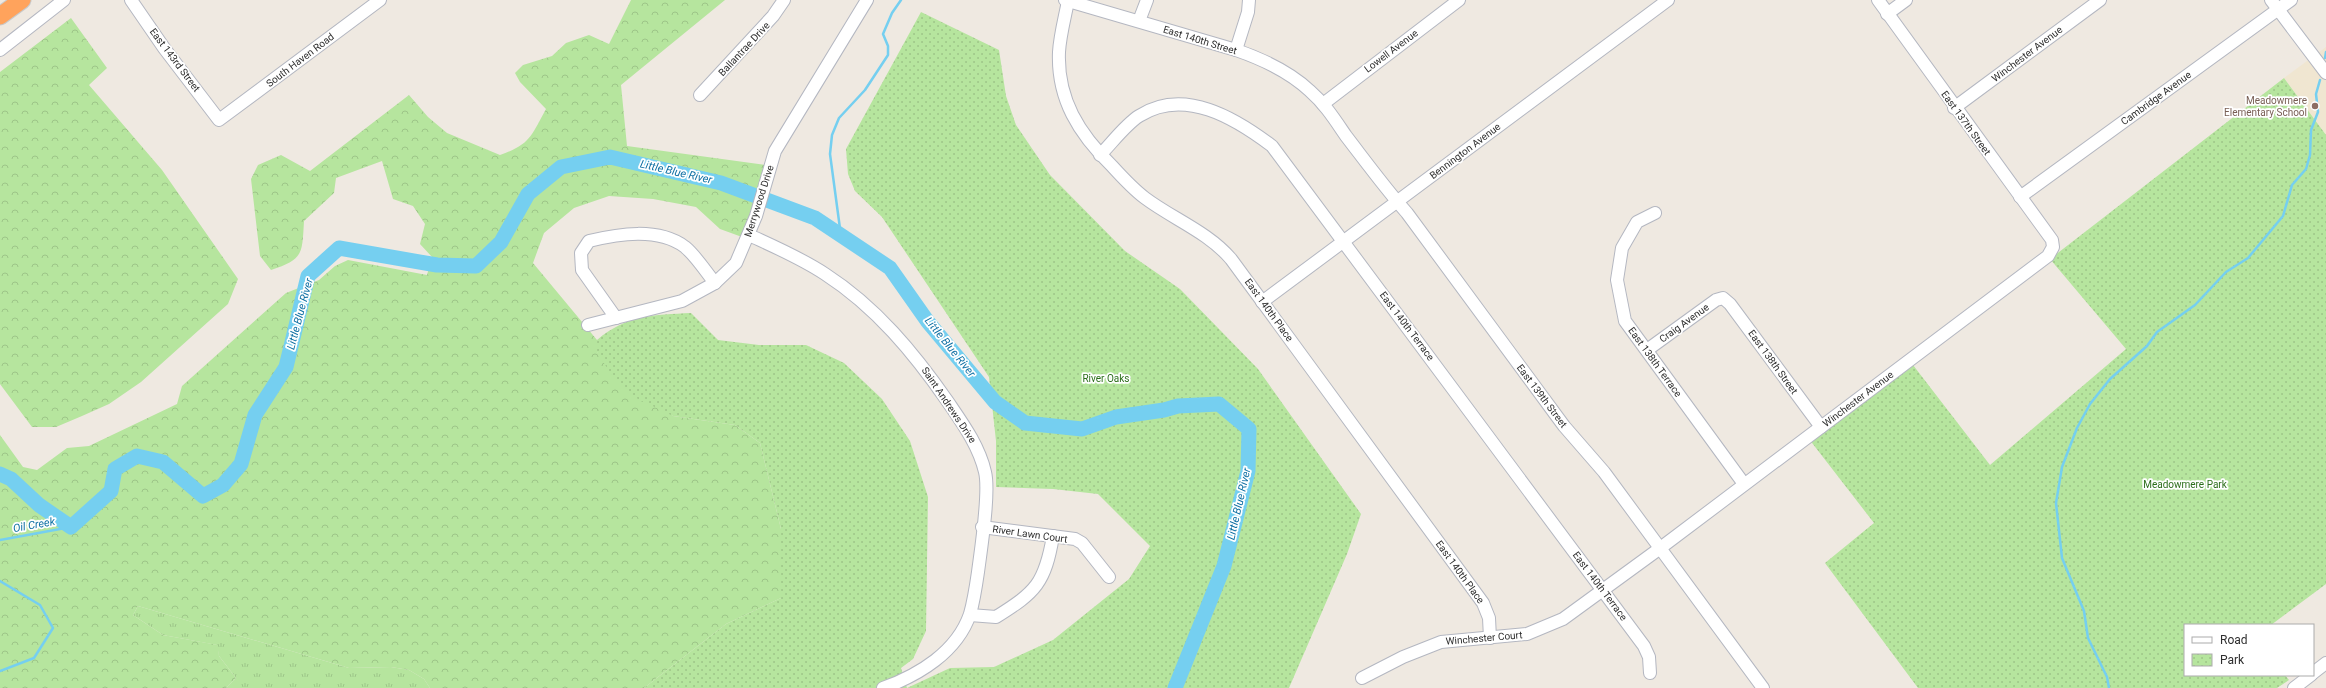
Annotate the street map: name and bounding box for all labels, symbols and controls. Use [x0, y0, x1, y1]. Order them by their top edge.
street label: Ballantrae Drive [716, 20, 772, 78]
street label: East 140th Street [1162, 24, 1238, 56]
street label: Winchester Avenue [1990, 24, 2064, 84]
street label: East 143rd Street [148, 26, 202, 94]
street label: Lowell Avenue [1362, 27, 1420, 75]
street label: South Haven Road [264, 31, 336, 89]
street label: Cambridge Avenue [2119, 69, 2193, 127]
street label: East 137th Street [1939, 89, 1993, 157]
place label: Meadowmere Elementary School [2224, 95, 2307, 118]
marker: Meadowmere Elementary School [2310, 101, 2320, 111]
street label: Bennington Avenue [1427, 121, 1503, 181]
water label: Little Blue River [639, 157, 714, 187]
street label: Merrywood Drive [742, 164, 776, 238]
street label: East 140th Place [1243, 276, 1295, 344]
water label: Little Blue River [284, 277, 316, 351]
street label: East 140th Terrace [1378, 289, 1436, 363]
street label: Craig Avenue [1657, 301, 1711, 345]
water label: Little Blue River [922, 314, 978, 380]
street label: East 138th Terrace [1626, 325, 1684, 399]
street label: East 138th Street [1746, 328, 1800, 396]
street label: East 139th Street [1515, 362, 1569, 430]
street label: Saint Andrews Drive [920, 365, 978, 445]
street label: Winchester Avenue [1821, 369, 1895, 429]
park label: River Oaks [1082, 373, 1130, 384]
water label: Little Blue River [1224, 466, 1254, 541]
park label: Meadowmere Park [2143, 479, 2228, 490]
water label: Oil Creek [12, 515, 57, 535]
street label: River Lawn Court [992, 523, 1068, 545]
street label: East 140th Place [1434, 538, 1486, 606]
street label: East 140th Terrace [1571, 549, 1629, 623]
legend [2184, 624, 2314, 676]
street label: Winchester Court [1445, 629, 1523, 647]
text: Road [2220, 633, 2248, 647]
text: Park [2220, 653, 2245, 667]

